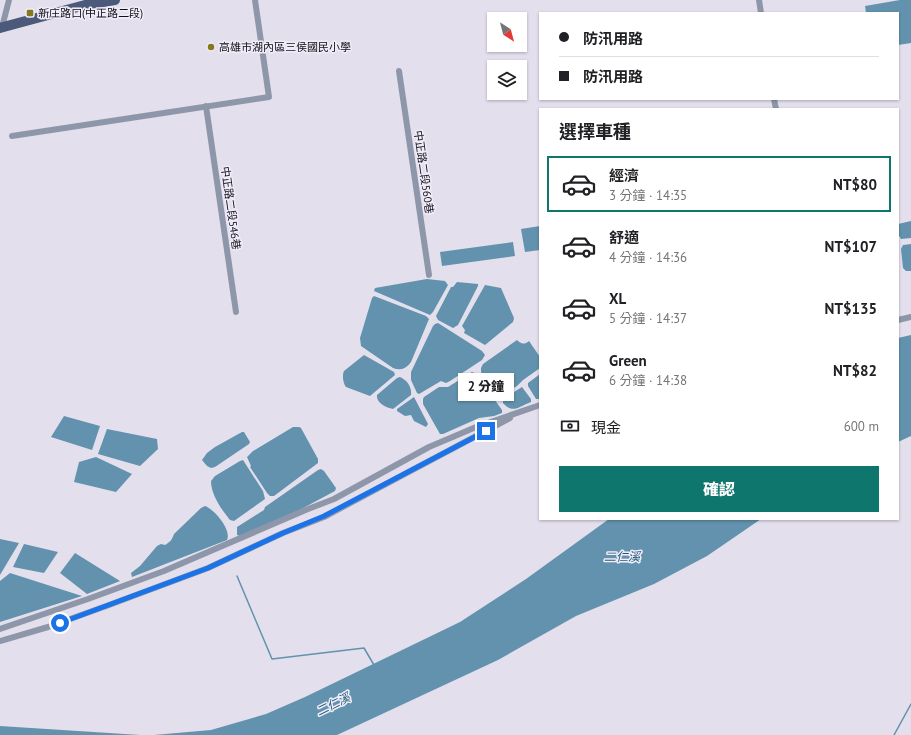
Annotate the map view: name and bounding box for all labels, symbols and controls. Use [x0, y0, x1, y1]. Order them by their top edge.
place label: 新庄路口(中正路二段) [38, 6, 143, 20]
marker: 新庄路口(中正路二段) [25, 8, 35, 18]
north arrow [487, 12, 527, 52]
map controls [487, 12, 527, 100]
text: 防汛用路 [583, 29, 643, 48]
place label: 高雄市湖內區三侯國民小學 [219, 40, 351, 54]
marker: 高雄市湖內區三侯國民小學 [206, 42, 216, 52]
button: layers [487, 60, 527, 100]
text: 防汛用路 [583, 67, 643, 86]
text: 選擇車種 [559, 120, 631, 143]
street label: 中正路二段560巷 [411, 129, 437, 215]
street label: 中正路二段546巷 [218, 165, 244, 251]
icon: car [561, 166, 597, 202]
text: 經濟 [609, 166, 639, 185]
text: NT$80 [833, 175, 877, 194]
text: 3 分鐘 · 14:35 [609, 187, 687, 204]
icon: car [561, 228, 597, 264]
text: 舒適 [609, 228, 639, 247]
text: NT$107 [825, 237, 877, 256]
text: 4 分鐘 · 14:36 [609, 249, 687, 266]
text: XL [609, 289, 626, 308]
icon: car [561, 290, 597, 326]
text: NT$135 [825, 299, 877, 318]
text: 5 分鐘 · 14:37 [609, 310, 687, 327]
text: Green [609, 351, 647, 370]
icon: car [561, 352, 597, 388]
text: NT$82 [833, 361, 877, 380]
text: 6 分鐘 · 14:38 [609, 372, 687, 389]
callout: 2 分鐘 [458, 373, 514, 401]
text: 2 分鐘 [468, 378, 504, 395]
icon: cash [559, 415, 581, 437]
text: 現金 [591, 418, 621, 437]
text: 600 m [844, 418, 879, 435]
route end [477, 422, 495, 440]
button: 確認 [559, 466, 879, 512]
water label: 二仁溪 [604, 549, 642, 564]
route start [51, 614, 69, 632]
water label: 二仁溪 [314, 688, 354, 719]

